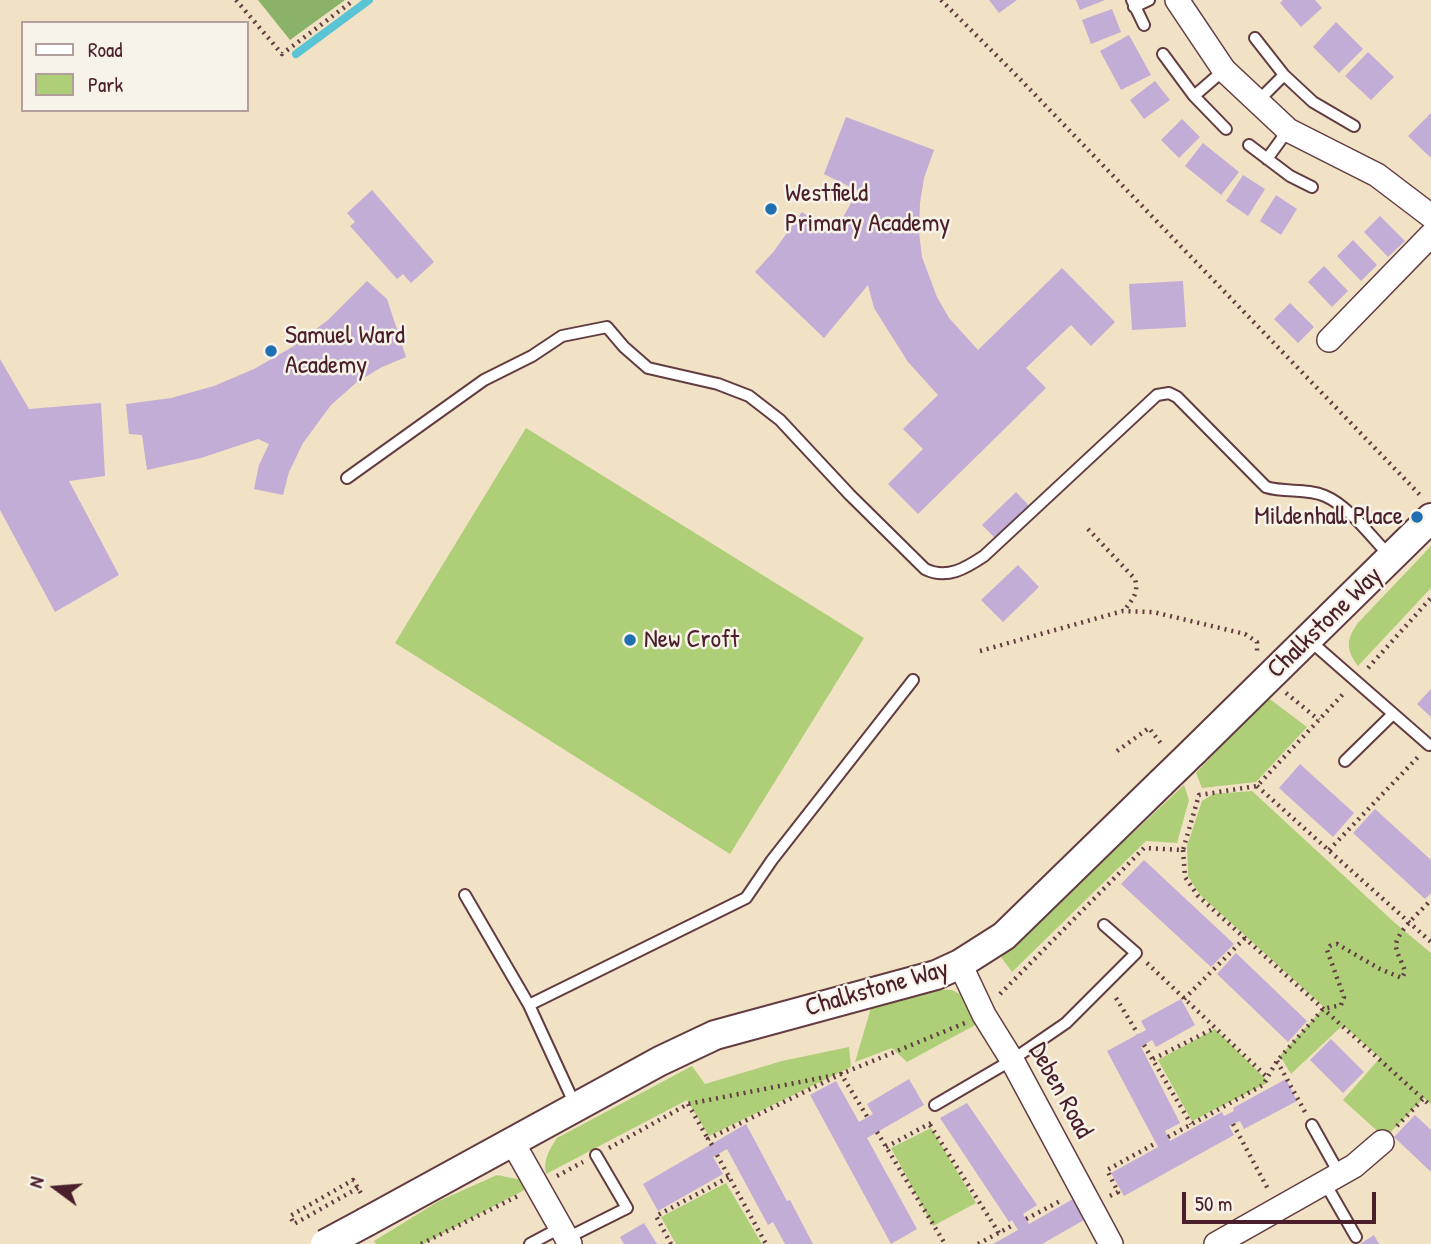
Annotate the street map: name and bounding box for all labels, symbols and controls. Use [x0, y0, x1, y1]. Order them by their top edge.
legend [21, 21, 248, 112]
text: Road [88, 35, 122, 64]
text: Park [88, 70, 123, 99]
place label: Westfield Primary Academy [785, 178, 950, 240]
marker: Westfield Primary Academy [763, 201, 779, 217]
place label: Samuel Ward Academy [285, 320, 405, 382]
marker: Samuel Ward Academy [263, 343, 279, 359]
place label: Mildenhall Place [1254, 501, 1403, 533]
marker: Mildenhall Place [1409, 509, 1425, 525]
street label: Chalkstone Way [1261, 560, 1389, 686]
place label: New Croft [644, 624, 739, 656]
marker: New Croft [622, 632, 638, 648]
street label: Chalkstone Way [802, 954, 952, 1024]
street label: Deben Road [1021, 1038, 1099, 1144]
north arrow [21, 1153, 91, 1223]
text: N [22, 1174, 50, 1191]
scale bar [1186, 1178, 1380, 1222]
text: 50 m [1195, 1189, 1232, 1218]

